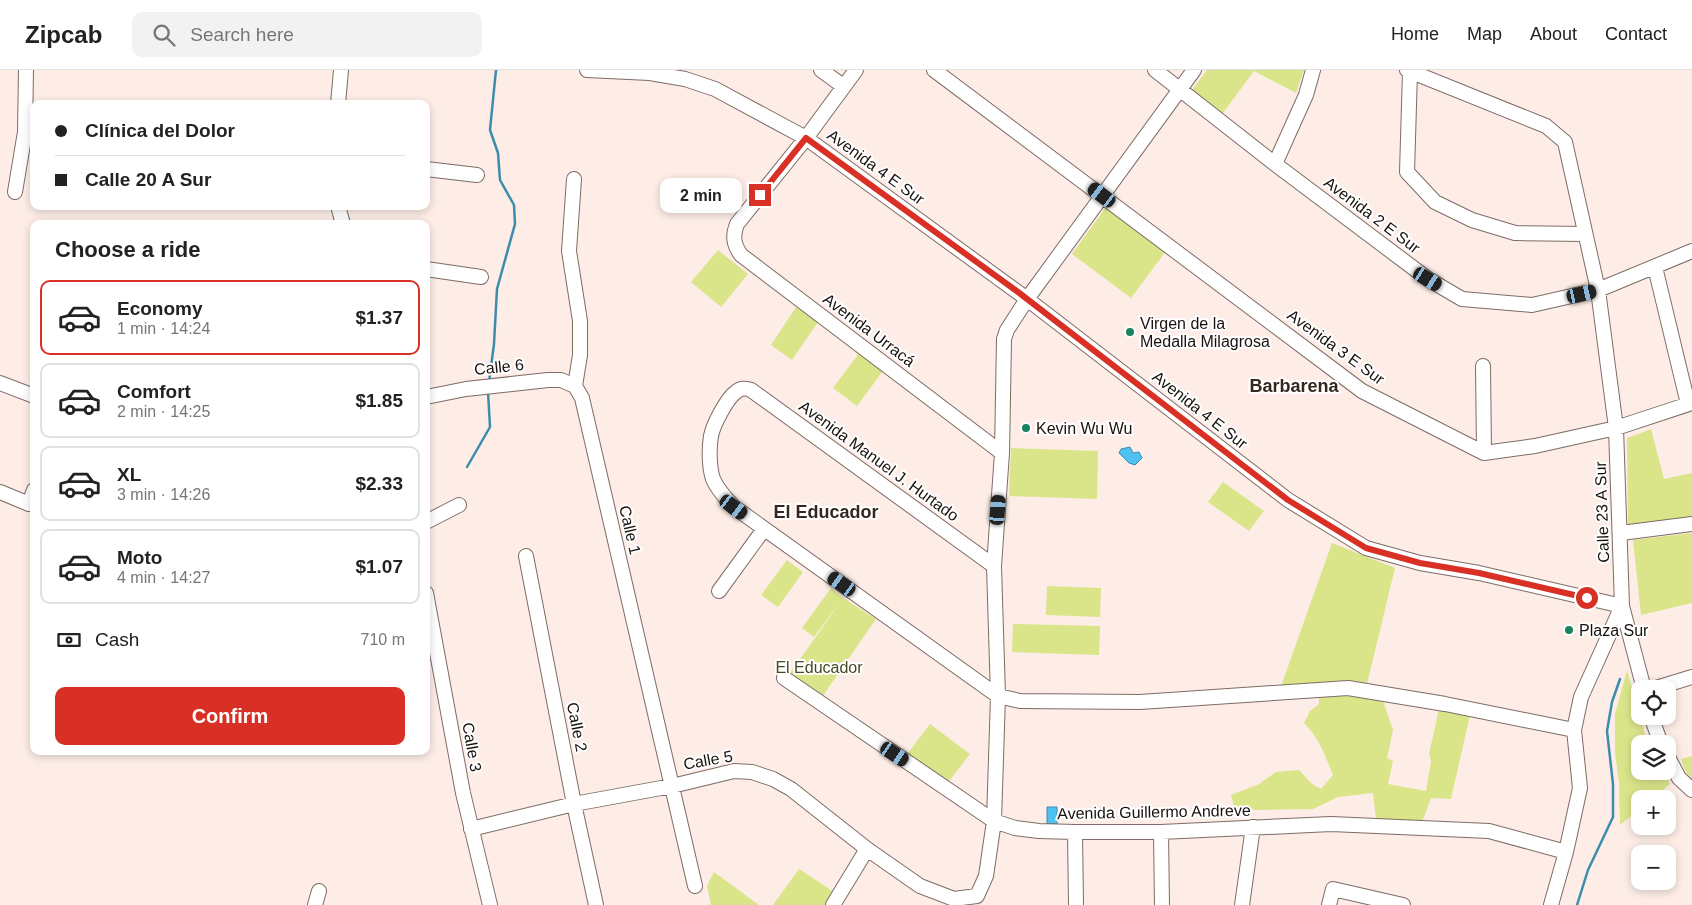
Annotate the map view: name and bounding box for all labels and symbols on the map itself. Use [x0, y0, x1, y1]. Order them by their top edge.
street label: Avenida 4 E Sur [824, 126, 928, 208]
street label: Avenida 2 E Sur [1321, 174, 1424, 257]
callout: 2 min [660, 178, 742, 212]
car [1085, 180, 1118, 210]
route end [749, 184, 771, 206]
car [1411, 265, 1444, 293]
car [1565, 283, 1598, 305]
street label: Avenida Urracá [820, 290, 918, 370]
street label: Avenida 3 E Sur [1284, 306, 1388, 388]
place label: Virgen de la Medalla Milagrosa [1140, 315, 1270, 350]
marker: Virgen de la Medalla Milagrosa [1124, 326, 1136, 338]
street label: Calle 6 [473, 356, 525, 378]
street label: Avenida 4 E Sur [1149, 368, 1251, 453]
district label: Barbarena [1249, 376, 1340, 396]
street label: Avenida Manuel J. Hurtado [796, 397, 962, 525]
place label: Kevin Wu Wu [1036, 420, 1132, 437]
marker: Kevin Wu Wu [1020, 422, 1032, 434]
street label: Calle 23 A Sur [1592, 460, 1612, 563]
car [717, 492, 750, 522]
car [989, 495, 1006, 525]
district label: El Educador [773, 502, 879, 522]
street label: Calle 1 [616, 504, 644, 556]
car [825, 569, 858, 599]
route start [1576, 587, 1598, 609]
place label: Plaza Sur [1579, 622, 1649, 639]
marker: Plaza Sur [1563, 624, 1575, 636]
park label: El Educador [775, 659, 863, 676]
street label: Calle 2 [564, 701, 590, 753]
street label: Calle 3 [459, 721, 485, 773]
car [878, 739, 911, 769]
street label: Calle 5 [682, 747, 734, 773]
street label: Avenida Guillermo Andreve [1057, 802, 1251, 822]

